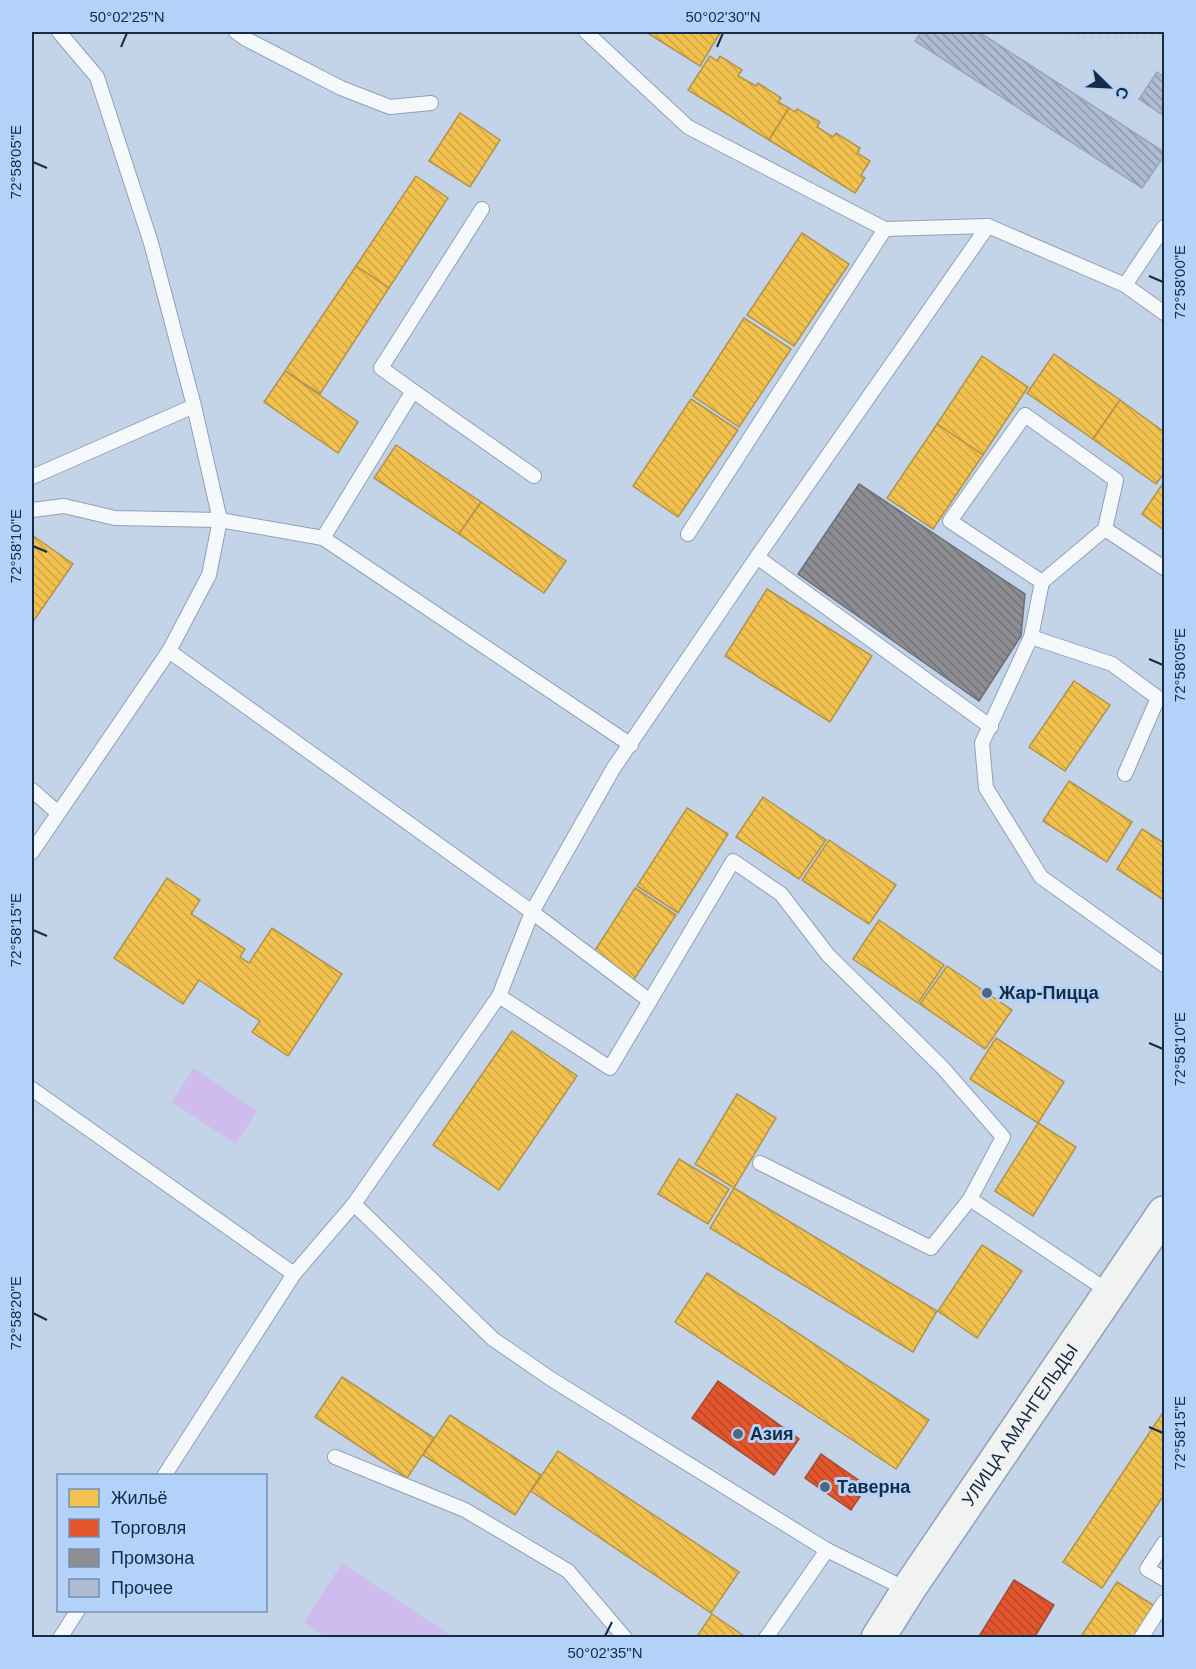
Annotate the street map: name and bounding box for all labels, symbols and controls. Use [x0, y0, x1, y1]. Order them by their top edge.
text: 50°02'25"N [89, 8, 165, 25]
text: 50°02'30"N [685, 8, 761, 25]
north arrow [1079, 57, 1139, 117]
text: С [1112, 84, 1132, 102]
text: 72°58'05"E [7, 125, 24, 199]
text: 72°58'00"E [1171, 245, 1188, 319]
text: 72°58'10"E [7, 509, 24, 583]
text: 72°58'05"E [1171, 628, 1188, 702]
text: 72°58'15"E [7, 893, 24, 967]
place label: Жар-Пицца [998, 983, 1100, 1003]
marker: Жар-Пицца [980, 986, 994, 1000]
text: 72°58'10"E [1171, 1012, 1188, 1086]
text: 72°58'20"E [7, 1276, 24, 1350]
street label: УЛИЦА АМАНГЕЛЬДЫ [958, 1340, 1082, 1510]
text: 72°58'15"E [1171, 1396, 1188, 1470]
place label: Азия [750, 1424, 794, 1444]
marker: Азия [731, 1427, 745, 1441]
legend [57, 1474, 267, 1612]
place label: Таверна [837, 1477, 911, 1497]
marker: Таверна [818, 1480, 832, 1494]
text: Жильё [111, 1488, 168, 1508]
text: Торговля [111, 1518, 186, 1538]
text: Промзона [111, 1548, 195, 1568]
text: Прочее [111, 1578, 173, 1598]
text: 50°02'35"N [567, 1644, 643, 1661]

